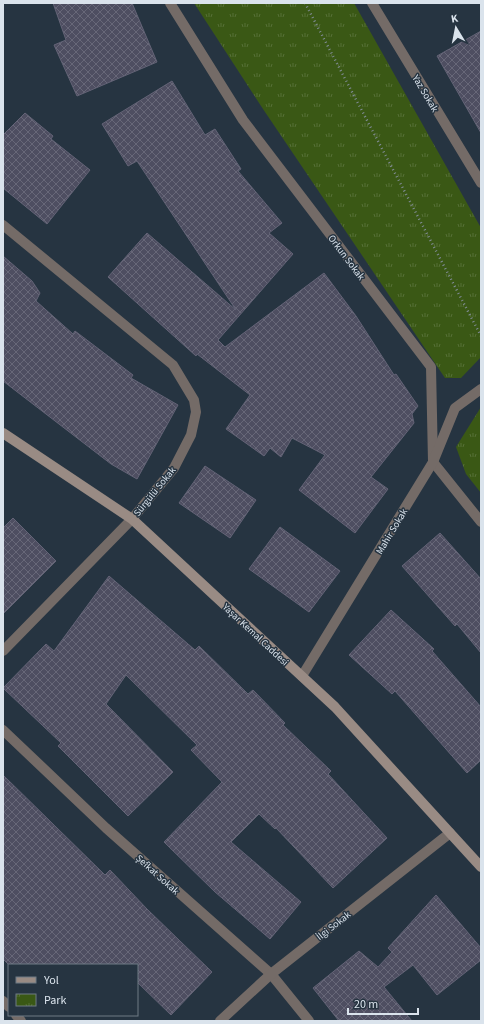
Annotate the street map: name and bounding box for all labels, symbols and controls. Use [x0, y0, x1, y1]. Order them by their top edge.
north arrow [436, 8, 476, 48]
text: K [450, 11, 459, 27]
street label: Yaz Sokak [408, 71, 442, 115]
street label: Orkun Sokak [325, 232, 368, 283]
street label: Sürgülü Sokak [130, 464, 179, 519]
street label: Mahir Sokak [373, 506, 411, 557]
street label: Yaşar Kemal Caddesi [218, 600, 291, 669]
street label: Şefkat Sokak [133, 851, 182, 898]
street label: İlgi Sokak [313, 908, 354, 944]
legend [8, 964, 138, 1016]
text: Yol [43, 972, 59, 989]
scale bar [348, 990, 418, 1016]
text: Park [44, 992, 66, 1009]
text: 20 m [354, 996, 378, 1013]

